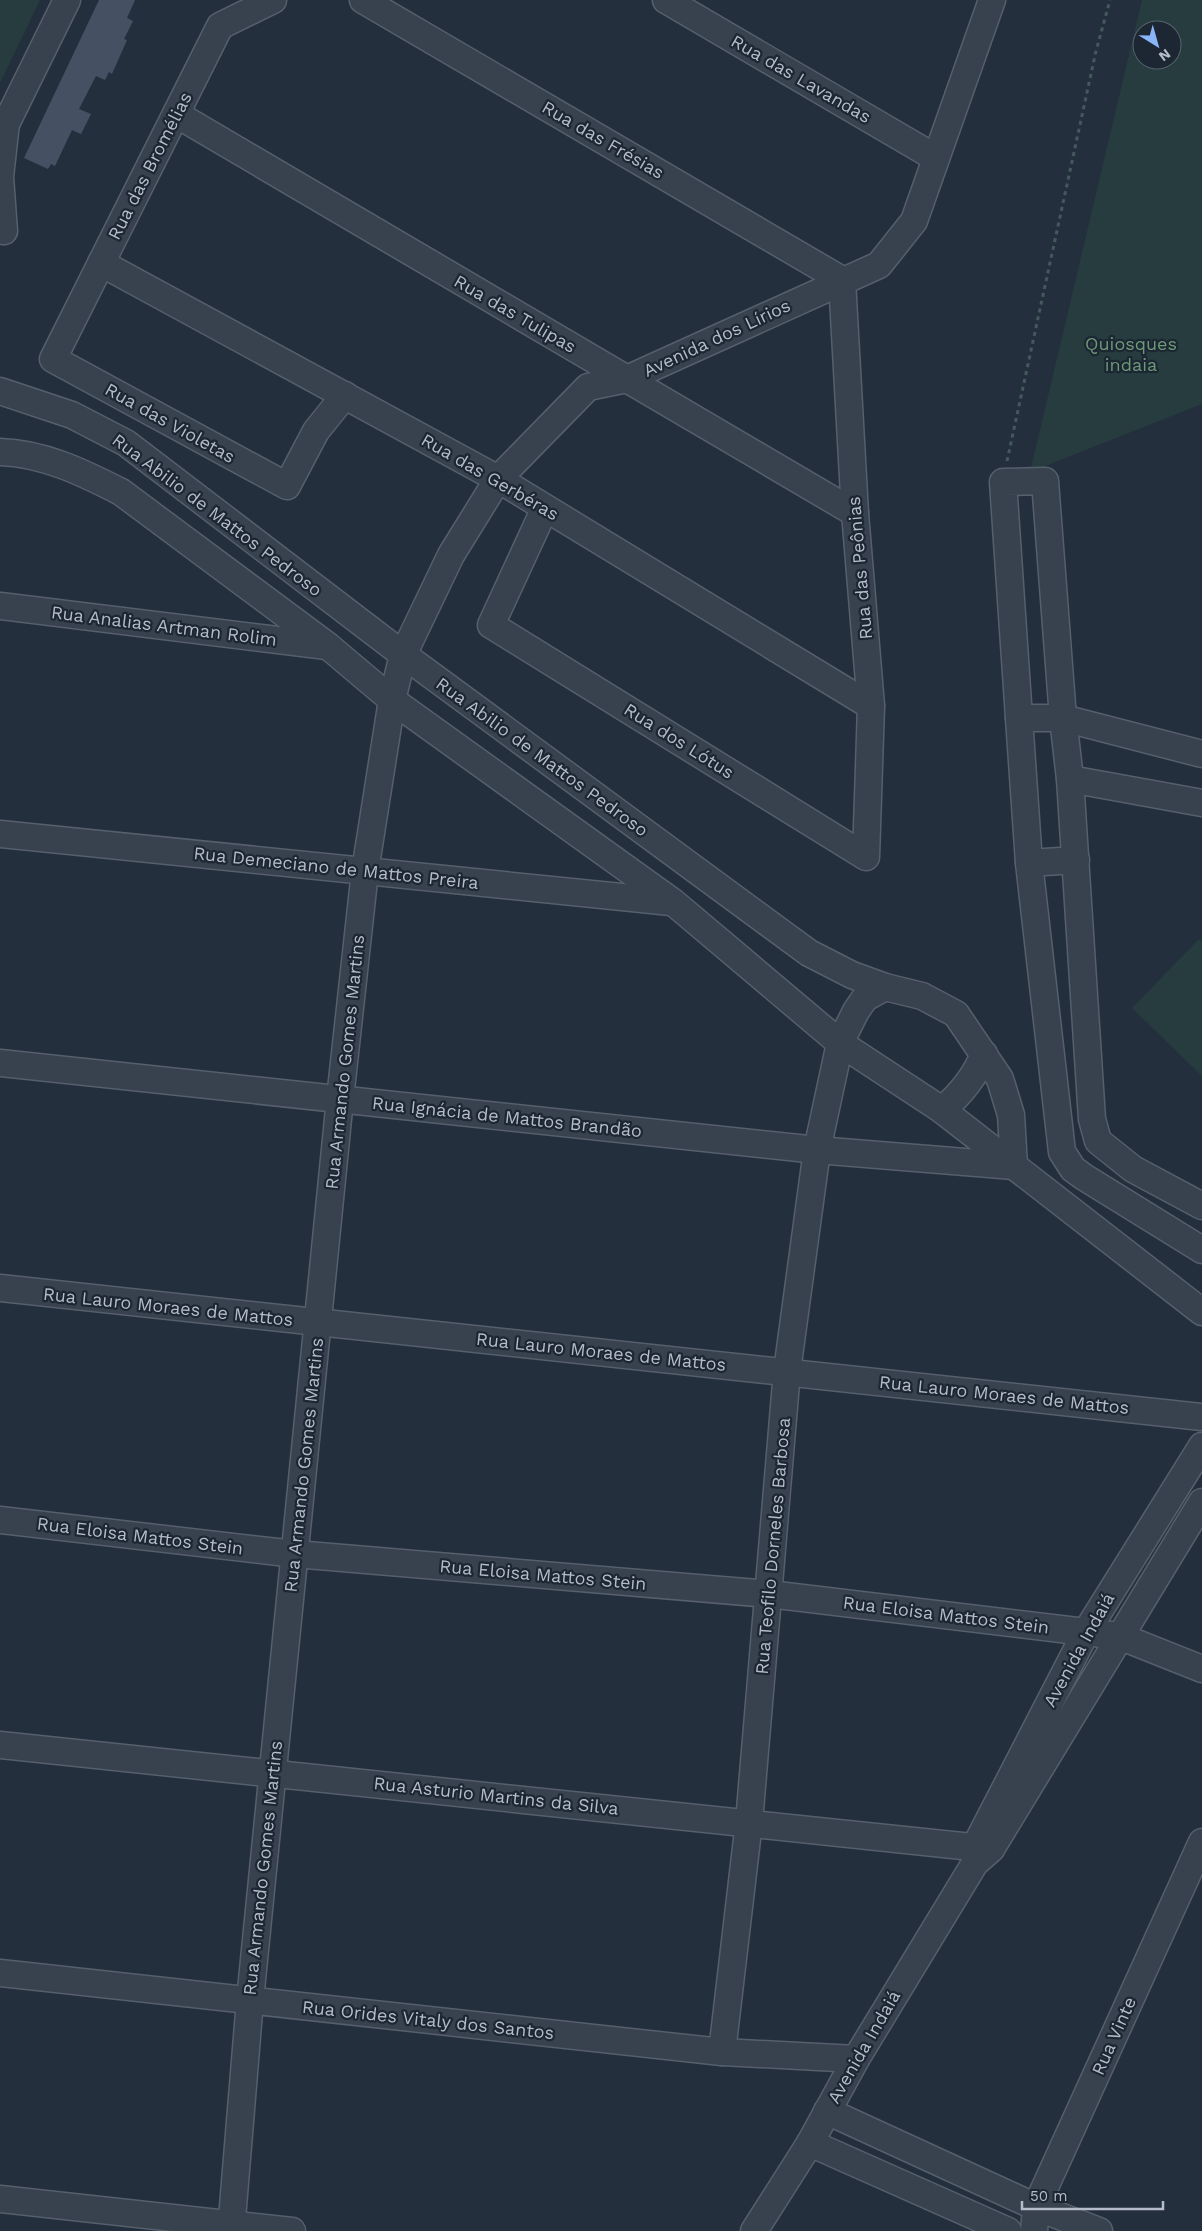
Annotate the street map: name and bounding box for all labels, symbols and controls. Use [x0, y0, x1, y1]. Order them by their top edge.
north arrow [1132, 20, 1182, 70]
street label: Rua das Lavandas [728, 30, 875, 127]
text: N [1156, 46, 1174, 65]
street label: Rua das Bromélias [103, 88, 196, 243]
street label: Rua das Frésias [538, 96, 668, 183]
street label: Rua das Tulipas [450, 270, 580, 357]
street label: Avenida dos Lírios [640, 294, 794, 381]
park label: Quiosques indaia [1085, 333, 1177, 375]
street label: Rua das Violetas [102, 378, 239, 467]
street label: Rua Abilio de Mattos Pedroso [108, 429, 326, 600]
street label: Rua das Gerbéras [418, 429, 563, 524]
street label: Rua das Peônias [843, 496, 876, 640]
street label: Rua Analias Artman Rolim [50, 601, 278, 650]
street label: Rua Abilio de Mattos Pedroso [432, 673, 652, 841]
street label: Rua dos Lótus [620, 698, 738, 783]
street label: Rua Demeciano de Mattos Preira [192, 842, 480, 893]
street label: Rua Armando Gomes Martins [321, 933, 368, 1190]
street label: Rua Ignácia de Mattos Brandão [371, 1092, 643, 1141]
street label: Rua Lauro Moraes de Mattos [42, 1283, 294, 1330]
street label: Rua Lauro Moraes de Mattos [475, 1328, 727, 1375]
street label: Rua Armando Gomes Martins [280, 1336, 327, 1593]
street label: Rua Lauro Moraes de Mattos [878, 1371, 1130, 1418]
street label: Rua Teofilo Dorneles Barbosa [751, 1417, 794, 1675]
street label: Rua Eloisa Mattos Stein [36, 1512, 244, 1559]
street label: Rua Eloisa Mattos Stein [439, 1555, 647, 1594]
street label: Avenida Indaiá [1039, 1589, 1119, 1710]
street label: Rua Eloisa Mattos Stein [842, 1591, 1050, 1638]
street label: Rua Armando Gomes Martins [239, 1739, 286, 1996]
street label: Rua Asturio Martins da Silva [372, 1772, 620, 1819]
street label: Avenida Indaiá [823, 1987, 904, 2107]
street label: Rua Vinte [1087, 1993, 1140, 2078]
street label: Rua Orides Vitaly dos Santos [301, 1996, 555, 2043]
scale bar [1022, 2178, 1163, 2210]
text: 50 m [1030, 2187, 1067, 2205]

